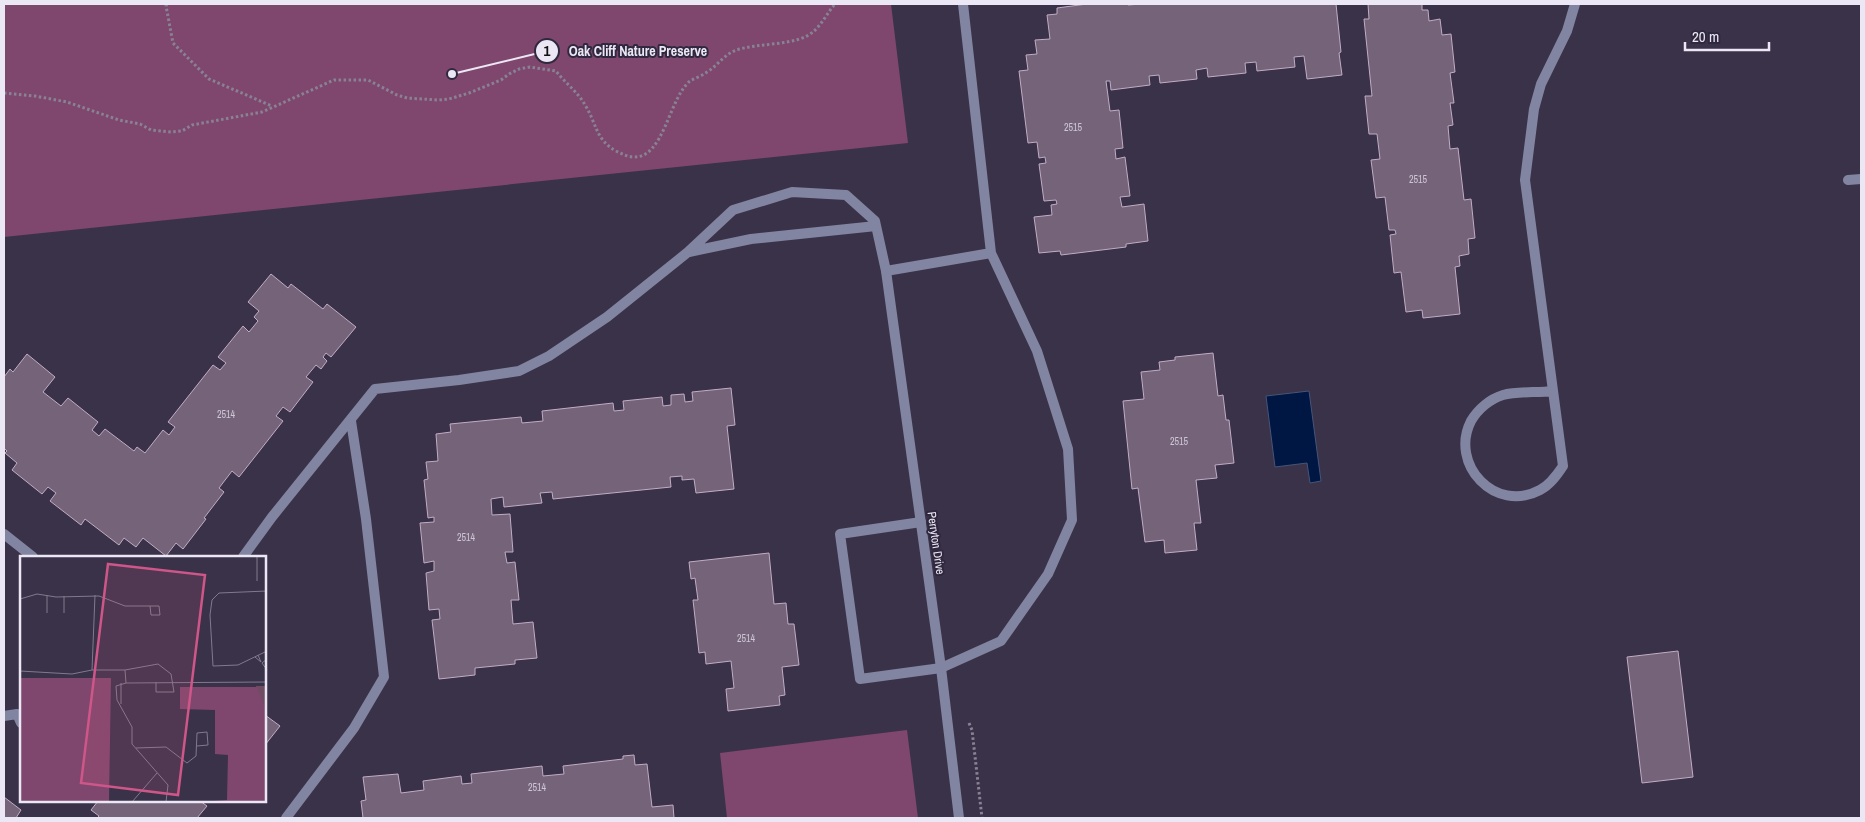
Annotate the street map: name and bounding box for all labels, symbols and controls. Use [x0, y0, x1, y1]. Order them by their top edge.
scale bar [1685, 20, 1769, 52]
text: 20 m [1692, 26, 1719, 47]
callout: Oak Cliff Nature Preserve [534, 36, 718, 65]
text: 1 [544, 40, 551, 61]
text: Oak Cliff Nature Preserve [569, 42, 707, 60]
house number: 2515 [1064, 121, 1083, 134]
house number: 2515 [1409, 173, 1428, 186]
house number: 2514 [217, 408, 236, 421]
house number: 2515 [1170, 435, 1189, 448]
street label: Perryton Drive [924, 510, 948, 576]
house number: 2514 [457, 531, 476, 544]
inset map [20, 556, 266, 802]
house number: 2514 [737, 632, 756, 645]
house number: 2514 [528, 781, 547, 794]

